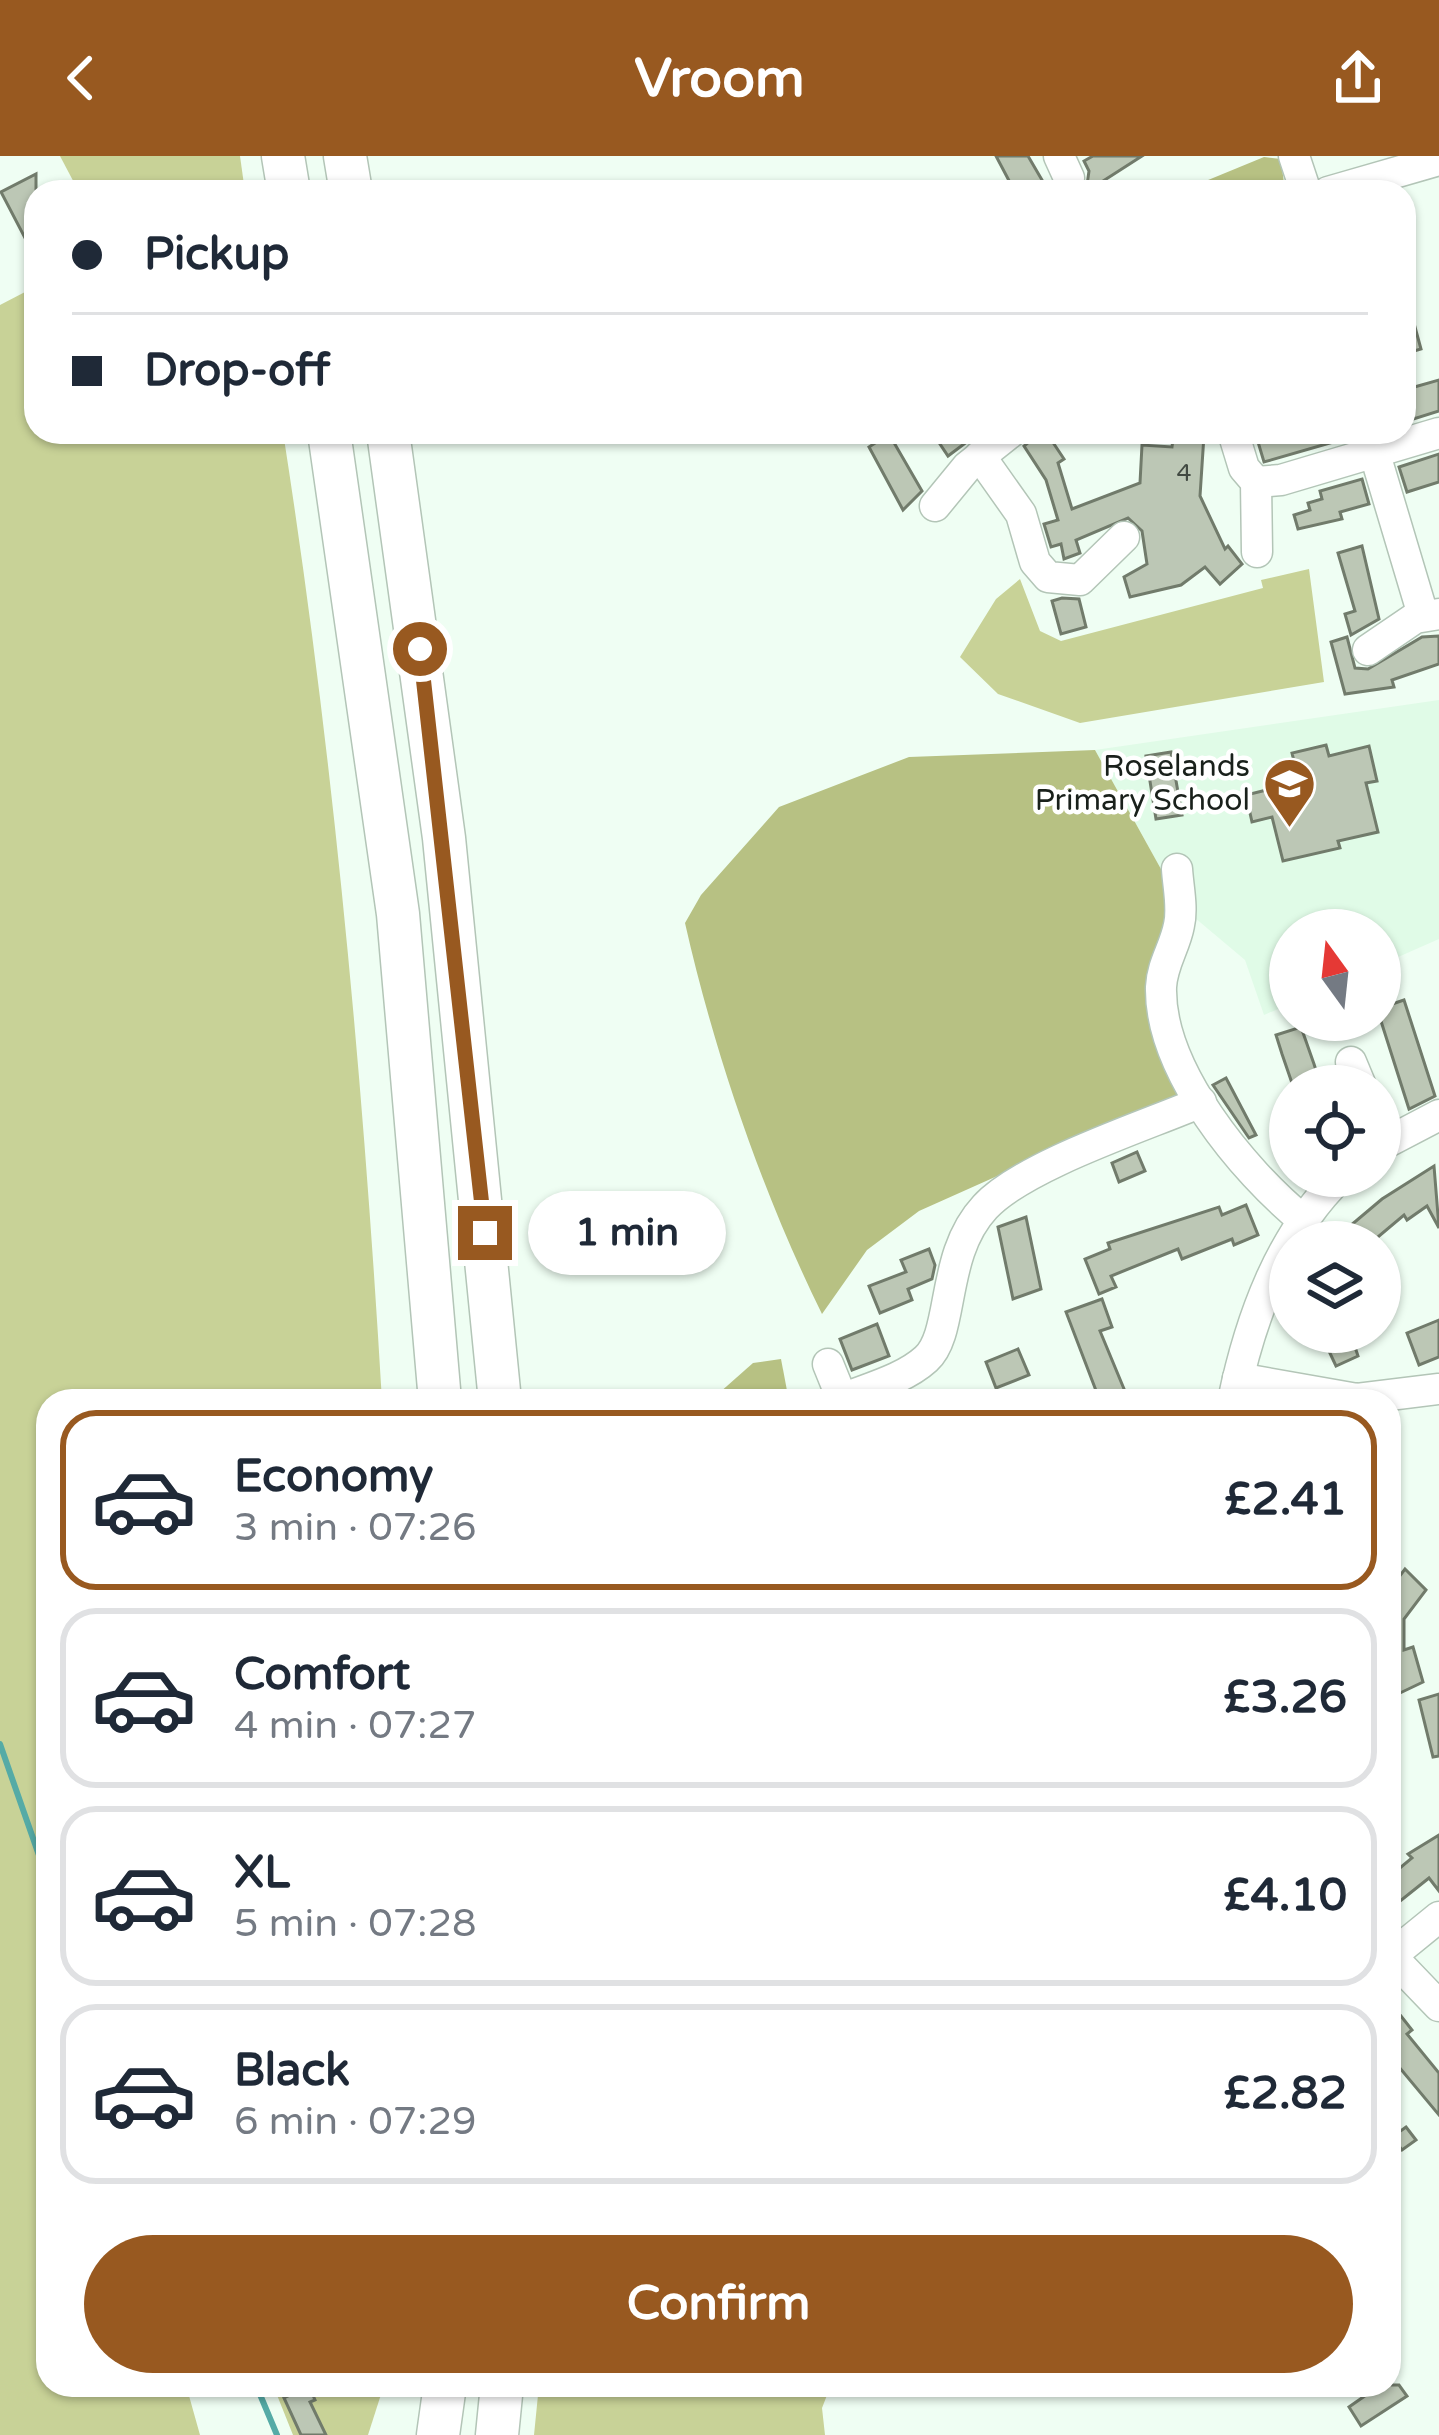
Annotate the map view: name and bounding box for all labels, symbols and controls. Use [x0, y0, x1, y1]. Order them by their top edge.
icon: back [48, 45, 114, 111]
icon: share [1325, 45, 1391, 111]
text: Vroom [634, 46, 805, 111]
text: Pickup [144, 228, 289, 282]
text: Drop-off [144, 344, 330, 398]
house number: 4 [1176, 459, 1192, 488]
route start [393, 622, 447, 676]
place label: Roselands Primary School [1035, 748, 1250, 819]
school or university icon: Roselands Primary School [1261, 755, 1317, 829]
north arrow [1269, 909, 1401, 1041]
map controls [1269, 909, 1401, 1353]
button: locate [1269, 1065, 1401, 1197]
callout: 1 min [527, 1191, 725, 1275]
route end [458, 1206, 512, 1260]
text: 1 min [575, 1209, 679, 1256]
button: layers [1269, 1221, 1401, 1353]
icon: car [90, 1446, 198, 1554]
text: Economy [234, 1450, 433, 1504]
text: £2.41 [1224, 1473, 1347, 1527]
text: 3 min · 07:26 [234, 1504, 476, 1551]
icon: car [90, 1644, 198, 1752]
text: Comfort [234, 1648, 410, 1702]
text: £3.26 [1223, 1671, 1347, 1725]
text: 4 min · 07:27 [234, 1702, 476, 1749]
icon: car [90, 1842, 198, 1950]
text: XL [234, 1846, 290, 1900]
text: £4.10 [1223, 1869, 1347, 1923]
text: 5 min · 07:28 [234, 1900, 476, 1947]
icon: car [90, 2040, 198, 2148]
text: Black [234, 2044, 350, 2098]
text: £2.82 [1224, 2067, 1347, 2121]
text: 6 min · 07:29 [234, 2098, 476, 2145]
button: Confirm [84, 2235, 1353, 2373]

